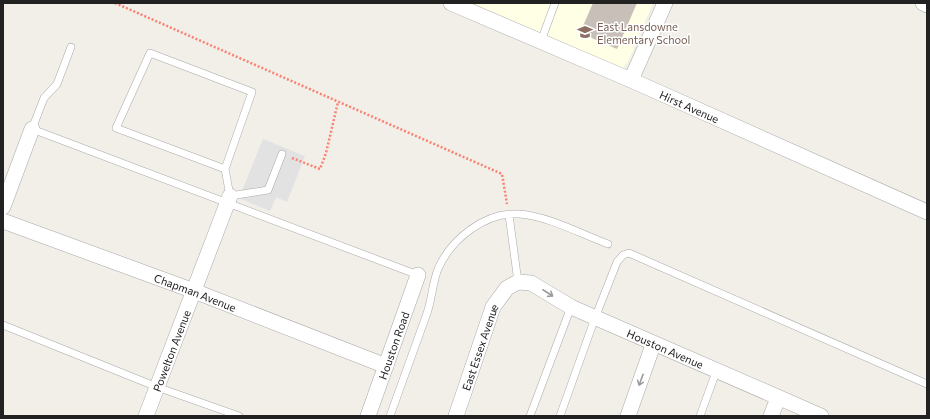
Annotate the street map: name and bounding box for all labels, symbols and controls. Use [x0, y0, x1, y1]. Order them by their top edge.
place label: East Lansdowne Elementary School [597, 20, 690, 46]
school or university icon: East Lansdowne Elementary School [576, 23, 594, 41]
street label: Hirst Avenue [658, 87, 722, 125]
street label: Chapman Avenue [153, 271, 238, 313]
one-way arrow [542, 289, 553, 297]
street label: East Essex Avenue [459, 300, 500, 392]
street label: Powelton Avenue [149, 308, 193, 393]
street label: Houston Road [375, 310, 411, 381]
street label: Houston Avenue [625, 326, 706, 371]
one-way arrow [636, 374, 644, 386]

